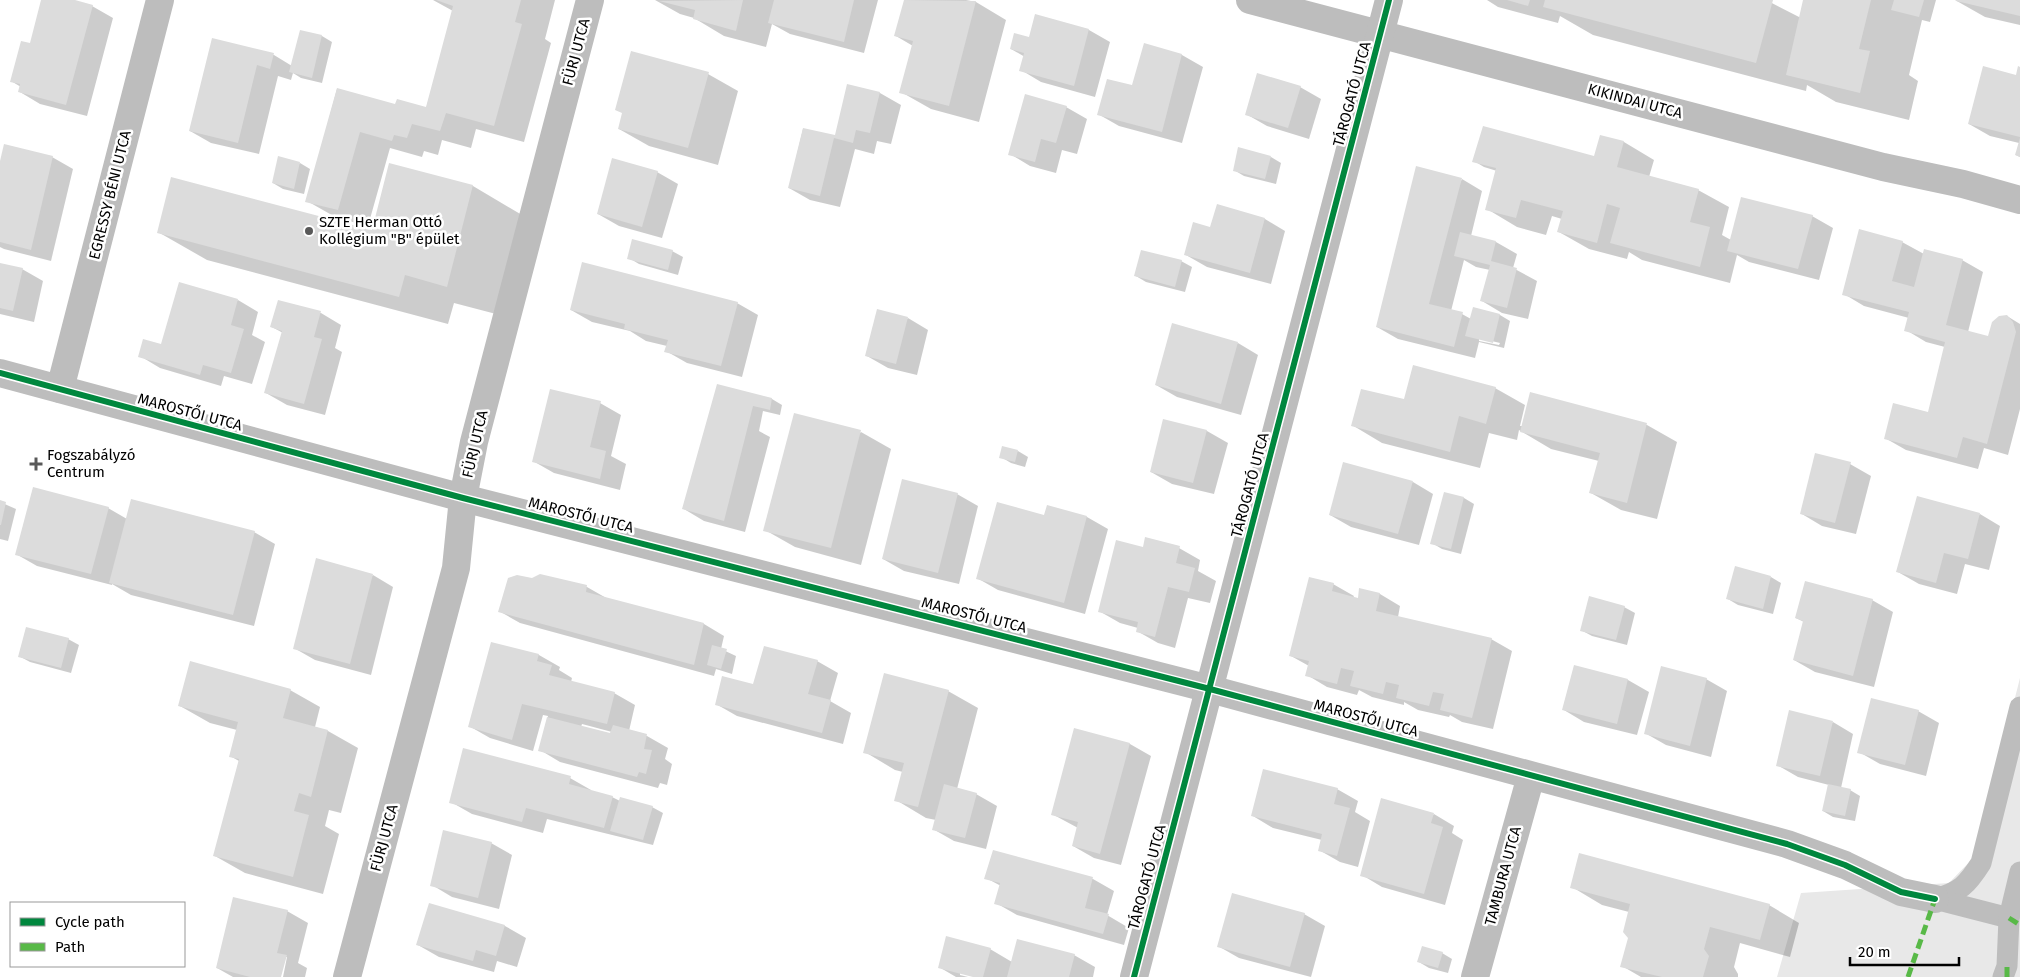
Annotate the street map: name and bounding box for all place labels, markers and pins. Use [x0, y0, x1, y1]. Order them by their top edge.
place label: SZTE Herman Ottó Kollégium "B" épület [319, 213, 460, 248]
marker: SZTE Herman Ottó Kollégium "B" épület [303, 225, 315, 237]
place label: Fogszabályzó Centrum [47, 446, 135, 481]
marker: Fogszabályzó Centrum [29, 457, 43, 471]

